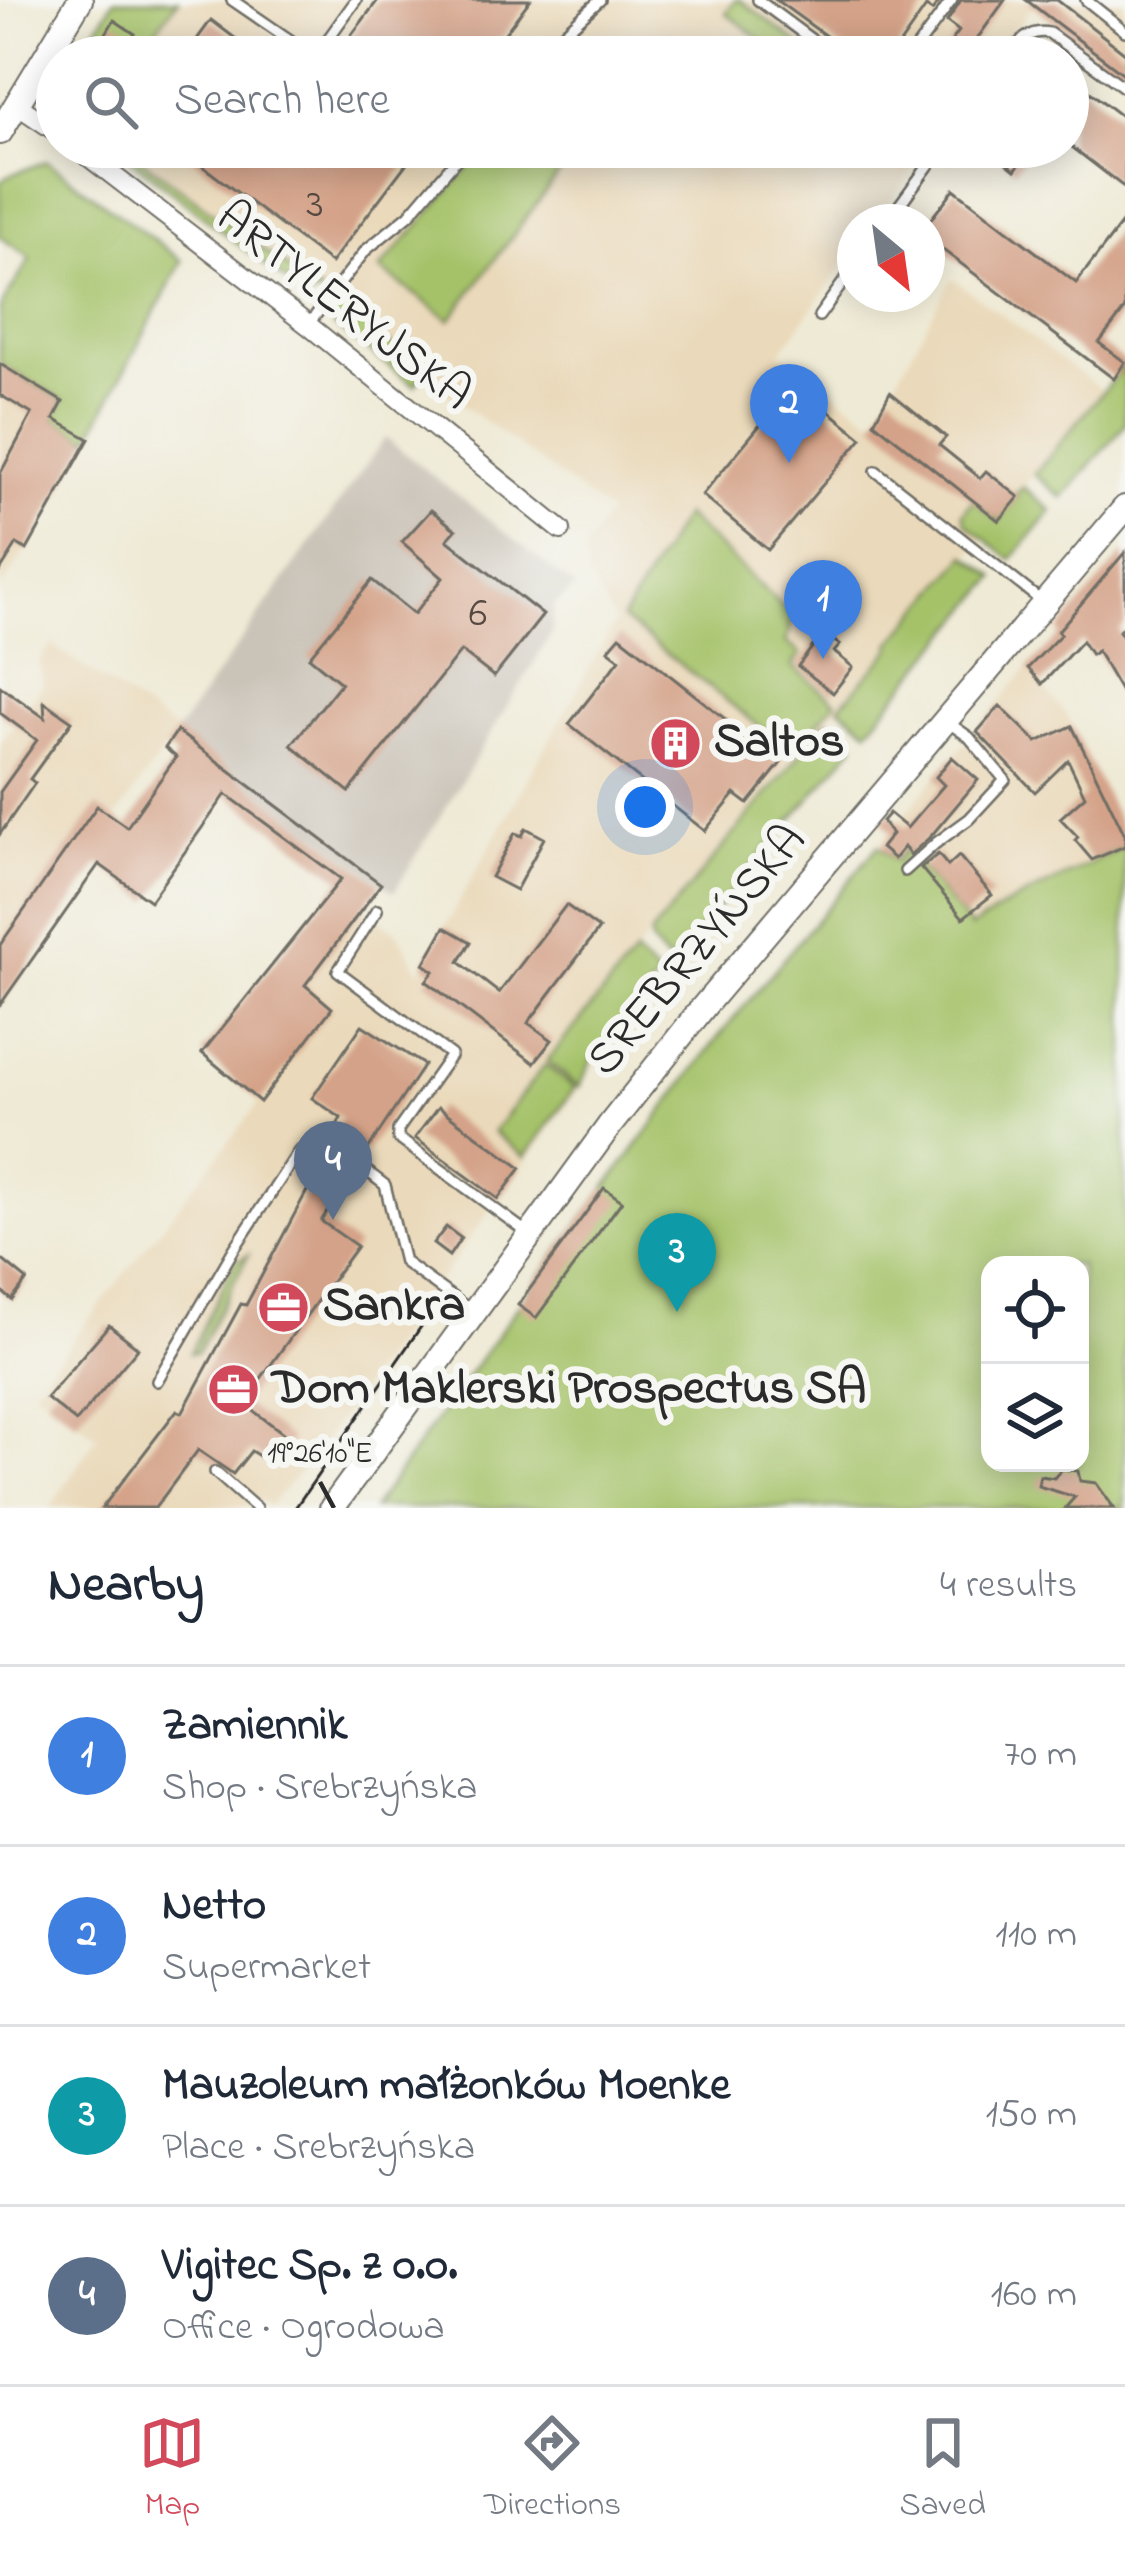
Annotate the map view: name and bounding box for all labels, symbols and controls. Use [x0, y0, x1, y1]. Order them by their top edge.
search box [36, 36, 1089, 168]
icon: search [78, 69, 144, 135]
text: Search here [174, 69, 390, 135]
house number: 3 [306, 175, 324, 236]
street label: ARTYLERYJSKA [200, 185, 486, 429]
north arrow [837, 204, 945, 312]
pin: 2 [750, 364, 828, 463]
pin: 1 [784, 560, 862, 659]
house number: 6 [469, 584, 487, 645]
place label: Saltos [714, 708, 844, 778]
building icon: Saltos [647, 715, 703, 771]
your location [615, 777, 675, 837]
street label: SREBRZYŃSKA [571, 810, 825, 1092]
pin: 4 [294, 1121, 372, 1220]
pin: 3 [638, 1213, 716, 1312]
map controls [981, 1256, 1089, 1472]
button: locate [981, 1256, 1089, 1364]
place label: Sankra [323, 1272, 465, 1342]
office icon: Sankra [256, 1279, 312, 1335]
place label: Dom Maklerski Prospectus SA [270, 1355, 866, 1425]
office icon: Dom Maklerski Prospectus SA [205, 1362, 261, 1418]
button: layers [981, 1364, 1089, 1472]
text: 19°26'10"E [267, 1433, 373, 1477]
text: Nearby [48, 1549, 204, 1624]
text: 4 results [940, 1558, 1077, 1615]
text: Zamiennik [162, 1694, 347, 1760]
text: 1 [81, 1727, 93, 1784]
text: 70 m [1004, 1727, 1077, 1784]
text: Shop · Srebrzyńska [162, 1760, 477, 1817]
text: Netto [162, 1874, 266, 1940]
text: 2 [77, 1907, 97, 1964]
text: 110 m [995, 1907, 1077, 1964]
text: Supermarket [162, 1940, 371, 1997]
text: Mauzoleum małżonków Moenke [162, 2054, 730, 2120]
text: 3 [79, 2087, 95, 2144]
text: 150 m [985, 2087, 1077, 2144]
text: Place · Srebrzyńska [162, 2120, 475, 2177]
text: Vigitec Sp. z o.o. [162, 2234, 457, 2300]
text: 4 [79, 2267, 95, 2324]
text: 160 m [991, 2267, 1077, 2324]
text: Office · Ogrodowa [162, 2300, 445, 2357]
tab: Map [139, 2410, 205, 2530]
tab: Directions [484, 2410, 621, 2530]
tab: Saved [900, 2410, 986, 2530]

